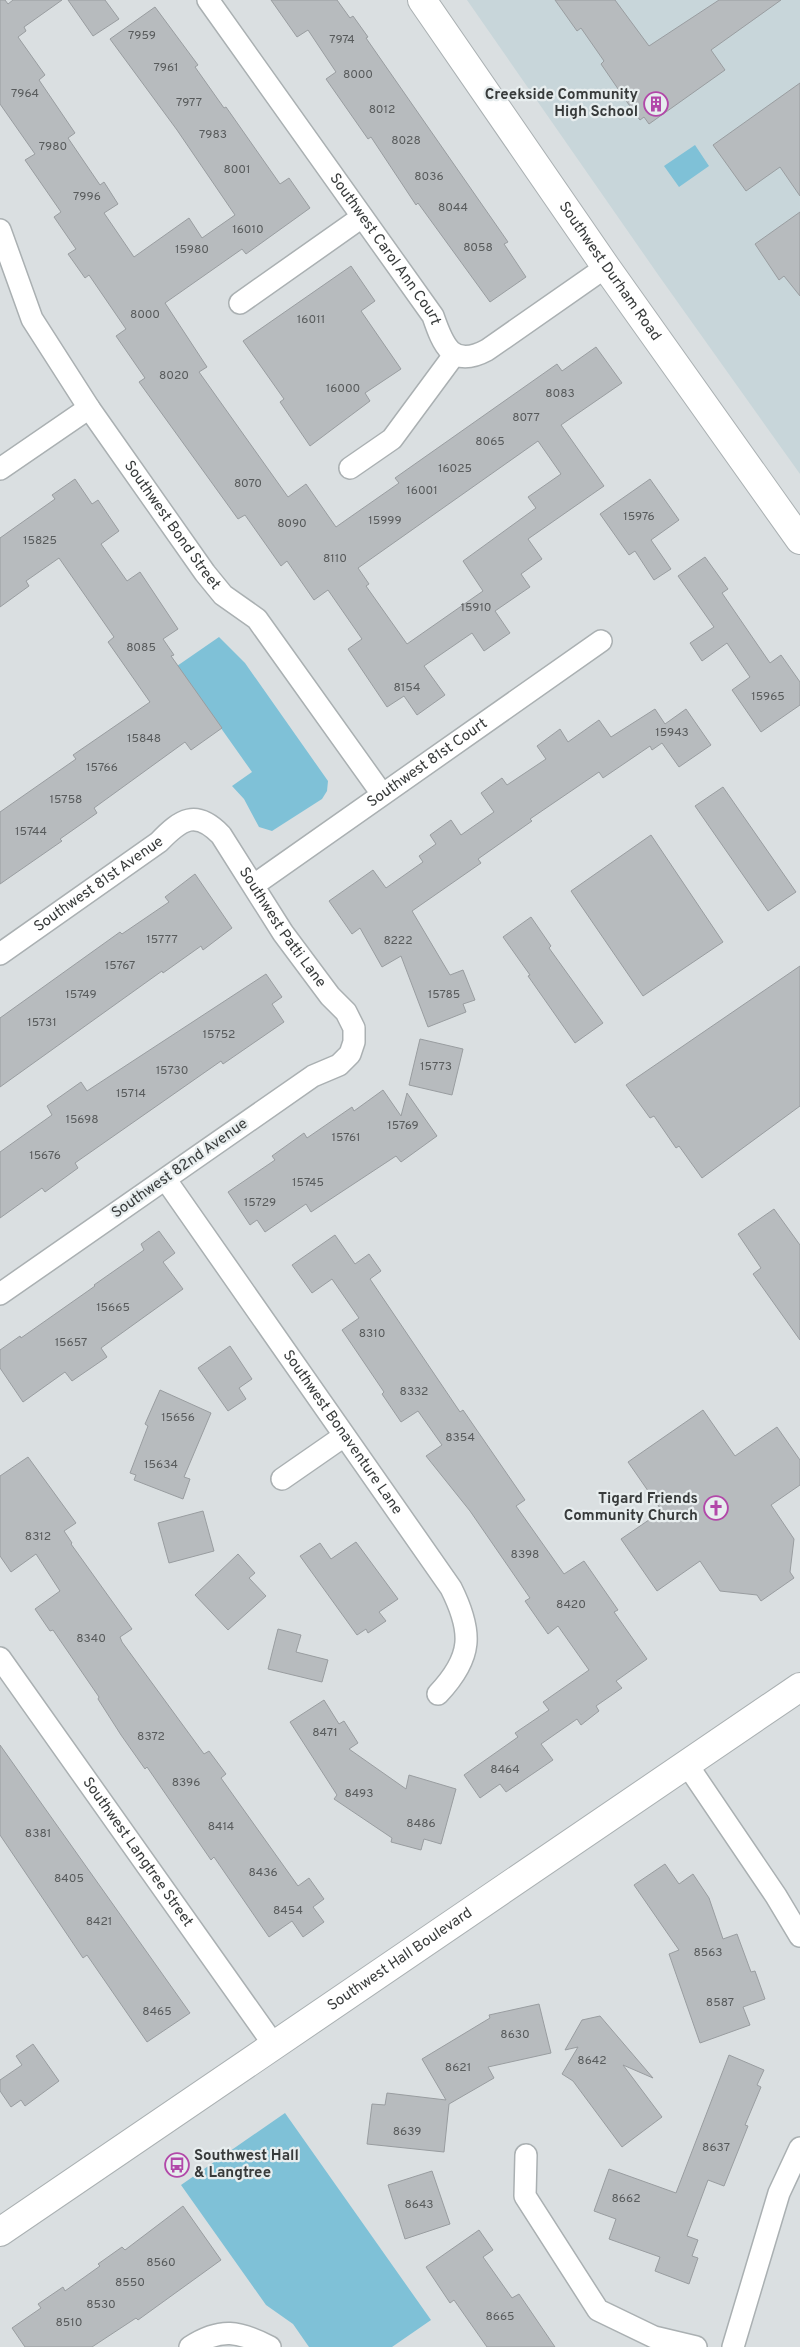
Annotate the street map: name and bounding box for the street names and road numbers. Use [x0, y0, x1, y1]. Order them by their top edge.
street label: Southwest Carol Ann Court [325, 170, 445, 328]
street label: Southwest Durham Road [554, 198, 665, 345]
street label: Southwest Bond Street [120, 457, 224, 594]
street label: Southwest 81st Court [364, 714, 491, 812]
street label: Southwest 81st Avenue [31, 832, 167, 936]
street label: Southwest Patti Lane [234, 864, 330, 992]
street label: Southwest 82nd Avenue [108, 1115, 252, 1223]
street label: Southwest Bonaventure Lane [278, 1346, 406, 1519]
street label: Southwest Langtree Street [78, 1774, 197, 1931]
street label: Southwest Hall Boulevard [324, 1903, 476, 2016]

